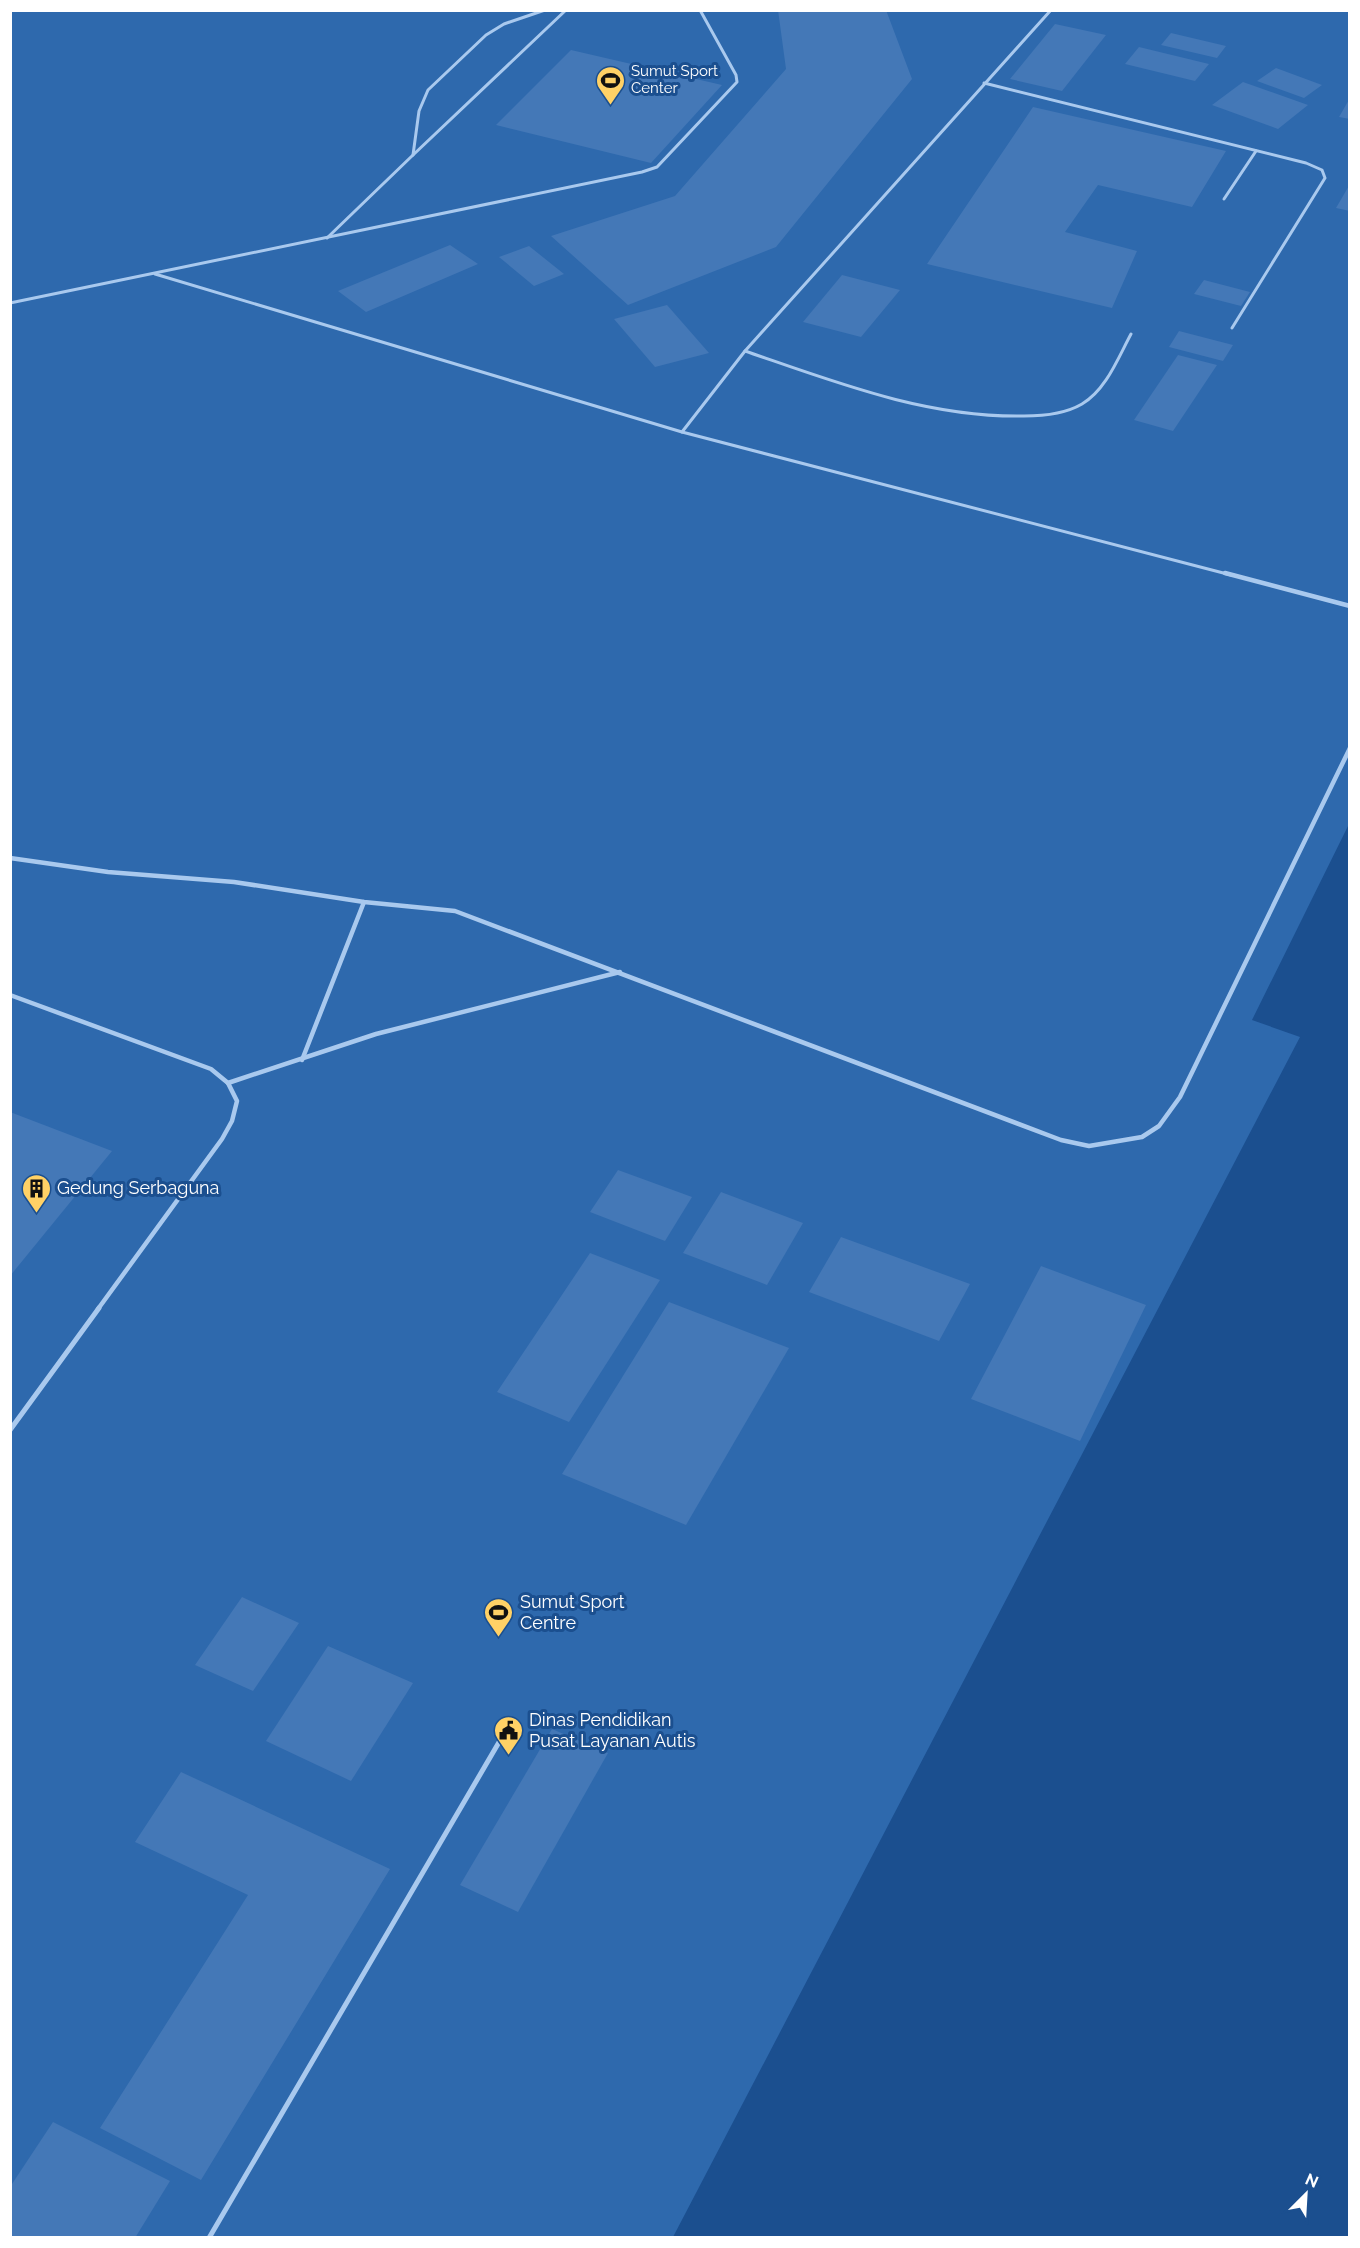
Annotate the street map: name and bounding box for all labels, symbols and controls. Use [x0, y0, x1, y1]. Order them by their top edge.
place label: Sumut Sport Center [631, 62, 718, 97]
sports icon: Sumut Sport Center [594, 64, 626, 106]
building icon: Gedung Serbaguna [20, 1172, 52, 1214]
place label: Gedung Serbaguna [57, 1177, 219, 1198]
place label: Sumut Sport Centre [520, 1591, 625, 1633]
sports icon: Sumut Sport Centre [483, 1596, 515, 1638]
place label: Dinas Pendidikan Pusat Layanan Autis [529, 1709, 696, 1751]
public building icon: Dinas Pendidikan Pusat Layanan Autis [492, 1714, 524, 1756]
north arrow [1276, 2164, 1336, 2224]
text: N [1302, 2170, 1321, 2192]

